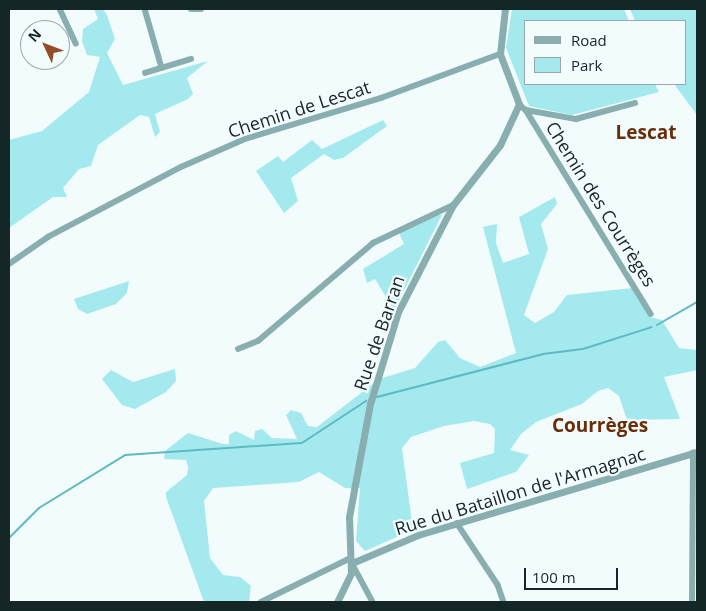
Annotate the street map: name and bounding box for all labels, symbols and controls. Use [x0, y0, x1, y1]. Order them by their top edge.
north arrow [20, 20, 70, 70]
legend [524, 20, 686, 85]
text: N [24, 24, 45, 46]
text: Road [571, 30, 607, 50]
text: Park [571, 55, 602, 75]
street label: Chemin de Lescat [225, 76, 373, 142]
street label: Chemin des Courrèges [541, 118, 661, 290]
district label: Lescat [616, 122, 676, 144]
street label: Rue de Barran [349, 273, 409, 393]
district label: Courrèges [552, 415, 648, 437]
street label: Rue du Bataillon de l'Armagnac [392, 443, 648, 539]
scale bar [526, 558, 620, 590]
text: 100 m [532, 567, 576, 587]

